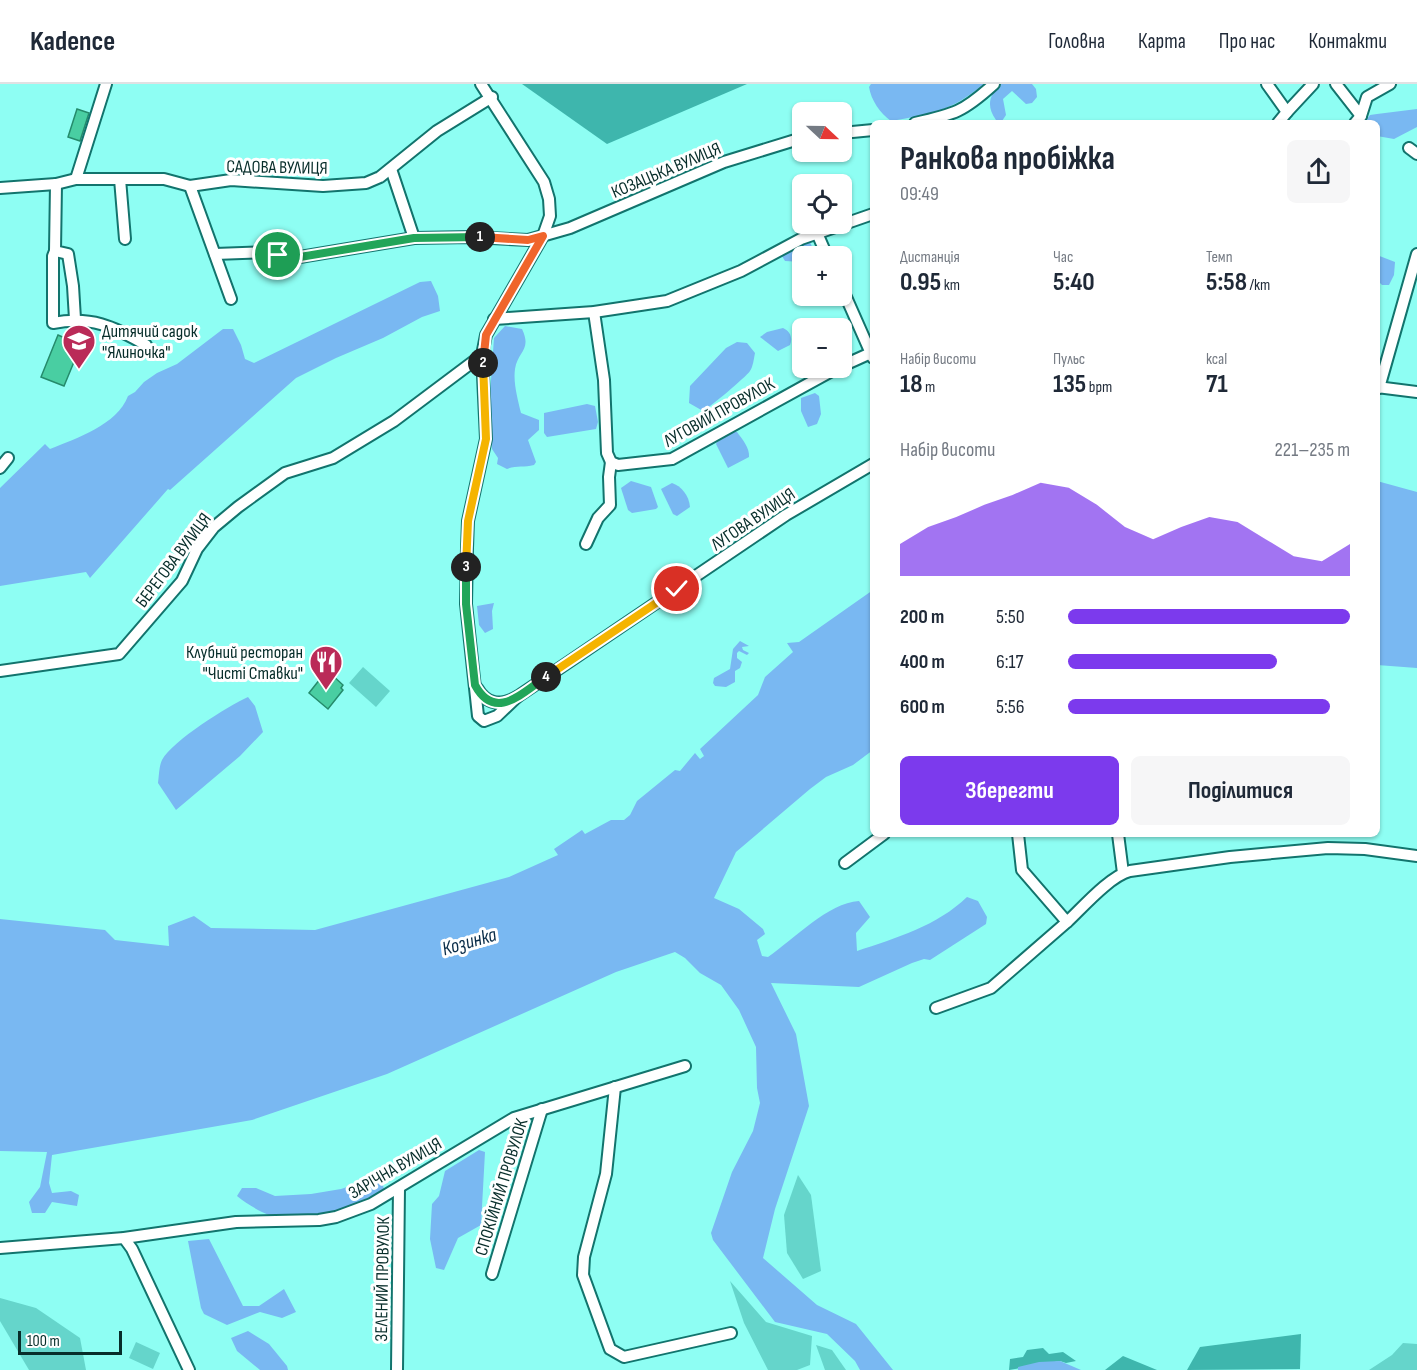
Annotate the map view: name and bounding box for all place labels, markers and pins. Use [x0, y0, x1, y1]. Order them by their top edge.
pin: 1 [465, 222, 495, 252]
pin [252, 229, 303, 280]
place label: Дитячий садок "Ялиночка" [102, 321, 198, 363]
school or university icon: Дитячий садок "Ялиночка" [61, 323, 97, 370]
pin: 2 [468, 348, 498, 378]
pin: 3 [451, 552, 481, 582]
pin [651, 563, 702, 614]
place label: Клубний ресторан "Чисті Ставки" [186, 642, 303, 684]
restaurant icon: Клубний ресторан "Чисті Ставки" [308, 644, 344, 691]
pin: 4 [531, 662, 561, 692]

